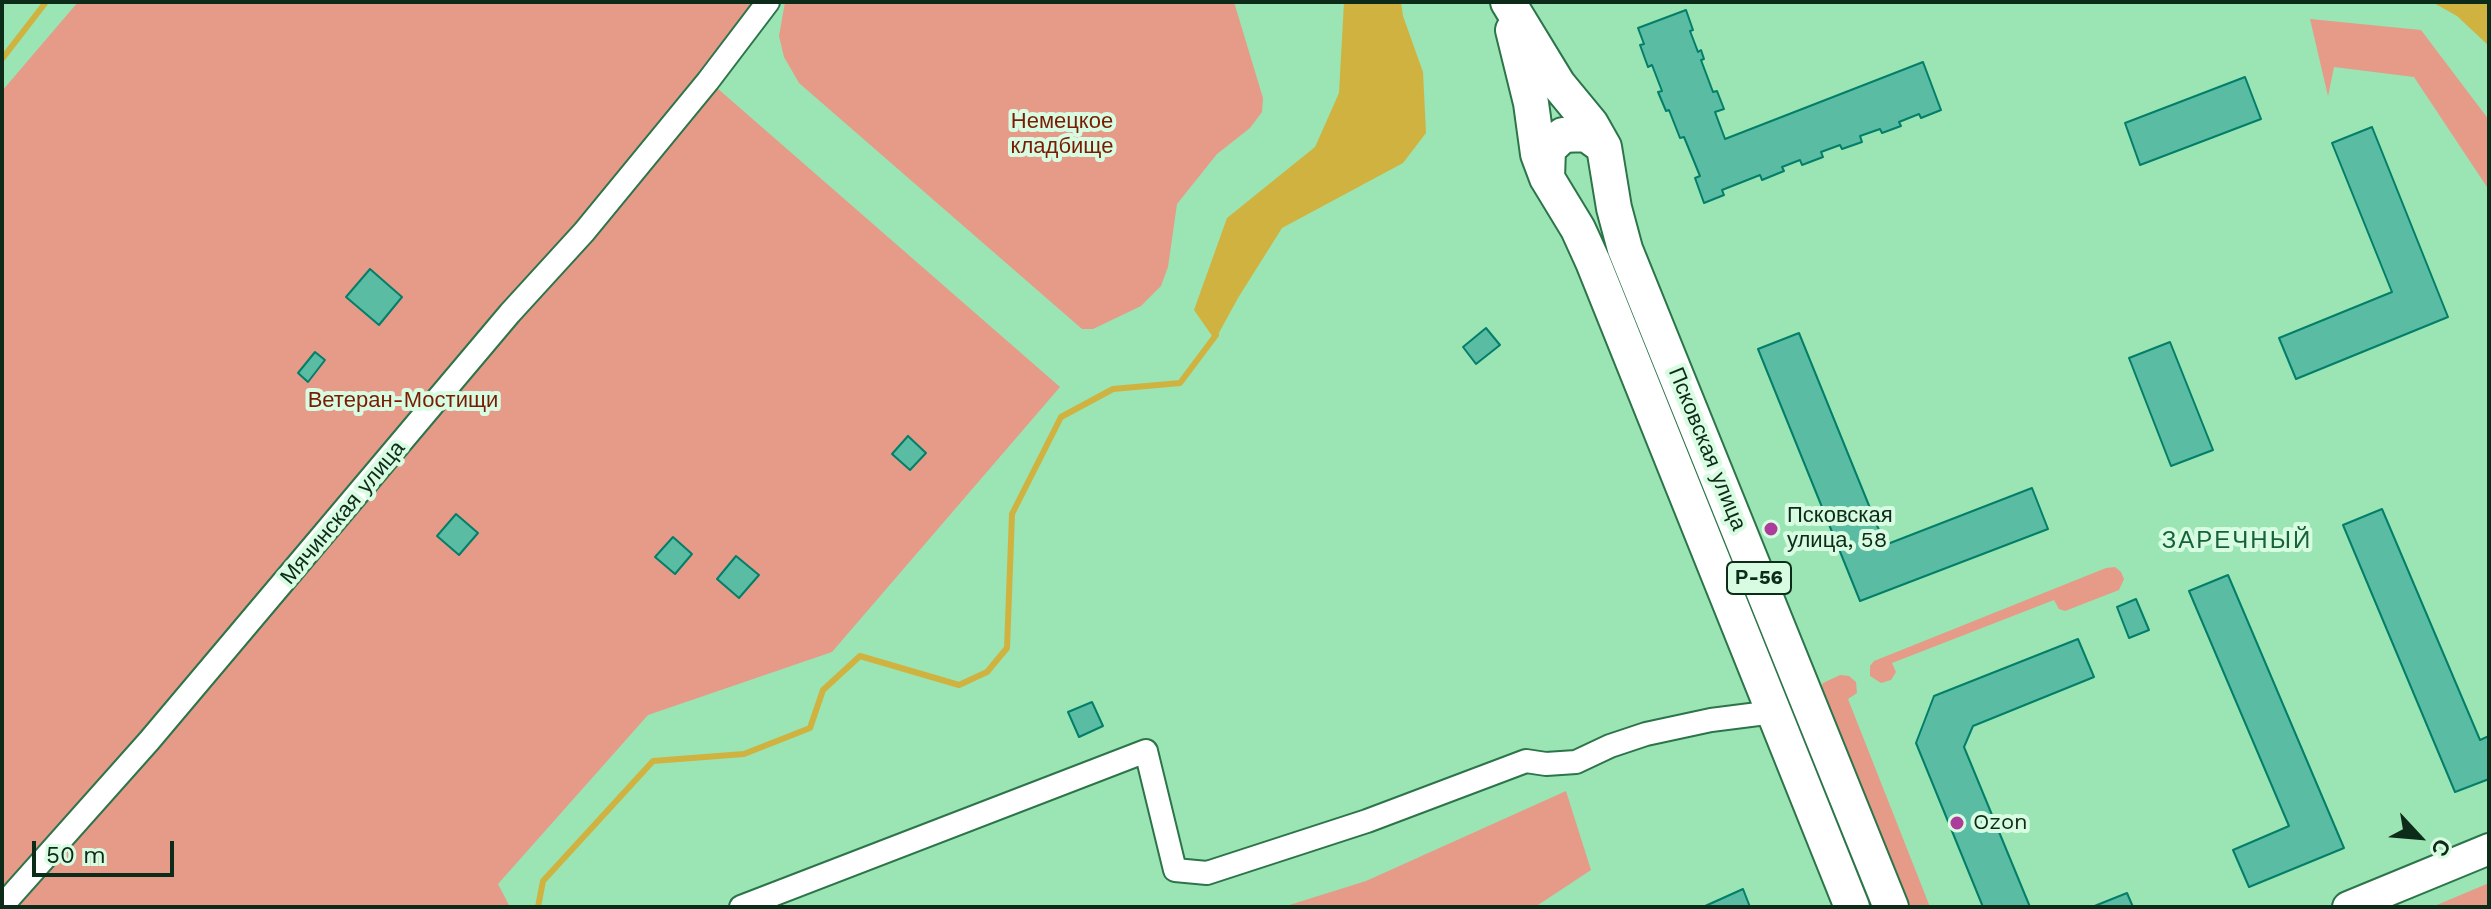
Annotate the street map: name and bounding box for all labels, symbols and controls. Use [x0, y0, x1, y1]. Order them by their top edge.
park label: Немецкое кладбище [1011, 109, 1113, 160]
street label: Псковская улица [1662, 364, 1752, 534]
park label: Ветеран-Мостищи [308, 388, 498, 414]
street label: Мячинская улица [275, 436, 411, 590]
place label: Псковская улица, 58 [1787, 503, 1893, 554]
marker: Псковская улица, 58 [1762, 520, 1780, 538]
district label: ЗАРЕЧНЫЙ [2162, 527, 2312, 555]
road number: Р-56 [1727, 562, 1791, 594]
north arrow [2379, 797, 2459, 877]
place label: Ozon [1973, 810, 2028, 836]
marker: Ozon [1948, 814, 1966, 832]
scale bar [36, 825, 178, 875]
text: С [2426, 835, 2456, 860]
text: 50 m [46, 841, 106, 869]

